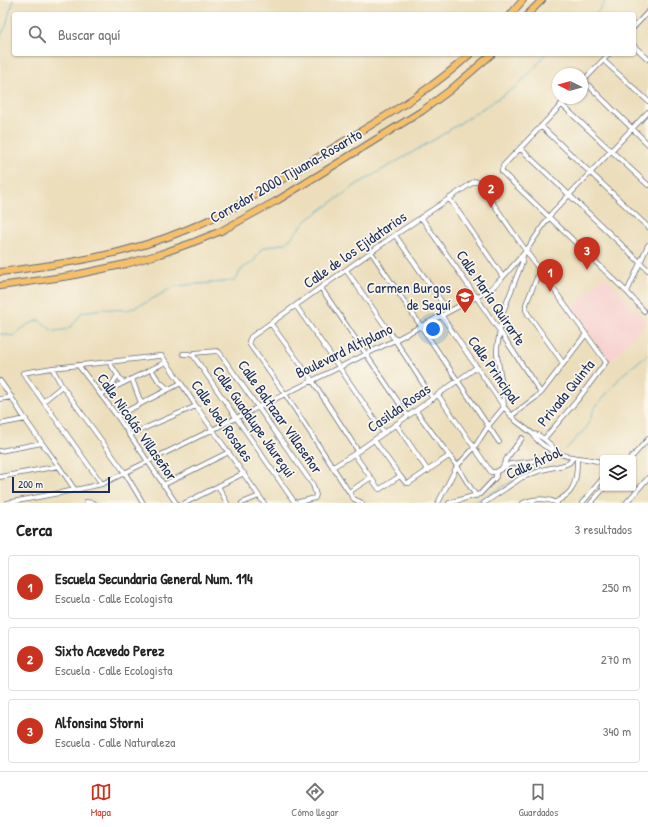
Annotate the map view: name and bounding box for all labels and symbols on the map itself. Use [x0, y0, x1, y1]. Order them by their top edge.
north arrow [552, 68, 588, 104]
street label: Corredor 2000 Tijuana-Rosarito [206, 123, 366, 228]
pin: 2 [478, 175, 504, 208]
street label: Calle de los Ejidatarios [299, 206, 411, 293]
pin: 3 [574, 237, 600, 270]
street label: Calle María Quirarte [452, 246, 531, 350]
pin: 1 [537, 259, 563, 292]
place label: Carmen Burgos de Seguí [367, 277, 451, 315]
school or university icon: Carmen Burgos de Seguí [454, 286, 476, 314]
street label: Boulevard Altiplano [292, 318, 396, 383]
your location [423, 319, 443, 339]
street label: Calle Principal [463, 332, 526, 408]
street label: Privada Quinta [532, 355, 599, 431]
street label: Calle Baltazar Villaseñor [233, 356, 328, 478]
street label: Calle Guadalupe Jáuregui [208, 362, 301, 482]
street label: Calle Nicolás Villaseñor [92, 369, 182, 485]
street label: Calle Joel Rosales [186, 376, 258, 466]
street label: Casilda Rosas [363, 378, 435, 437]
street label: Calle Árbol [502, 441, 565, 484]
scale bar [12, 475, 110, 494]

